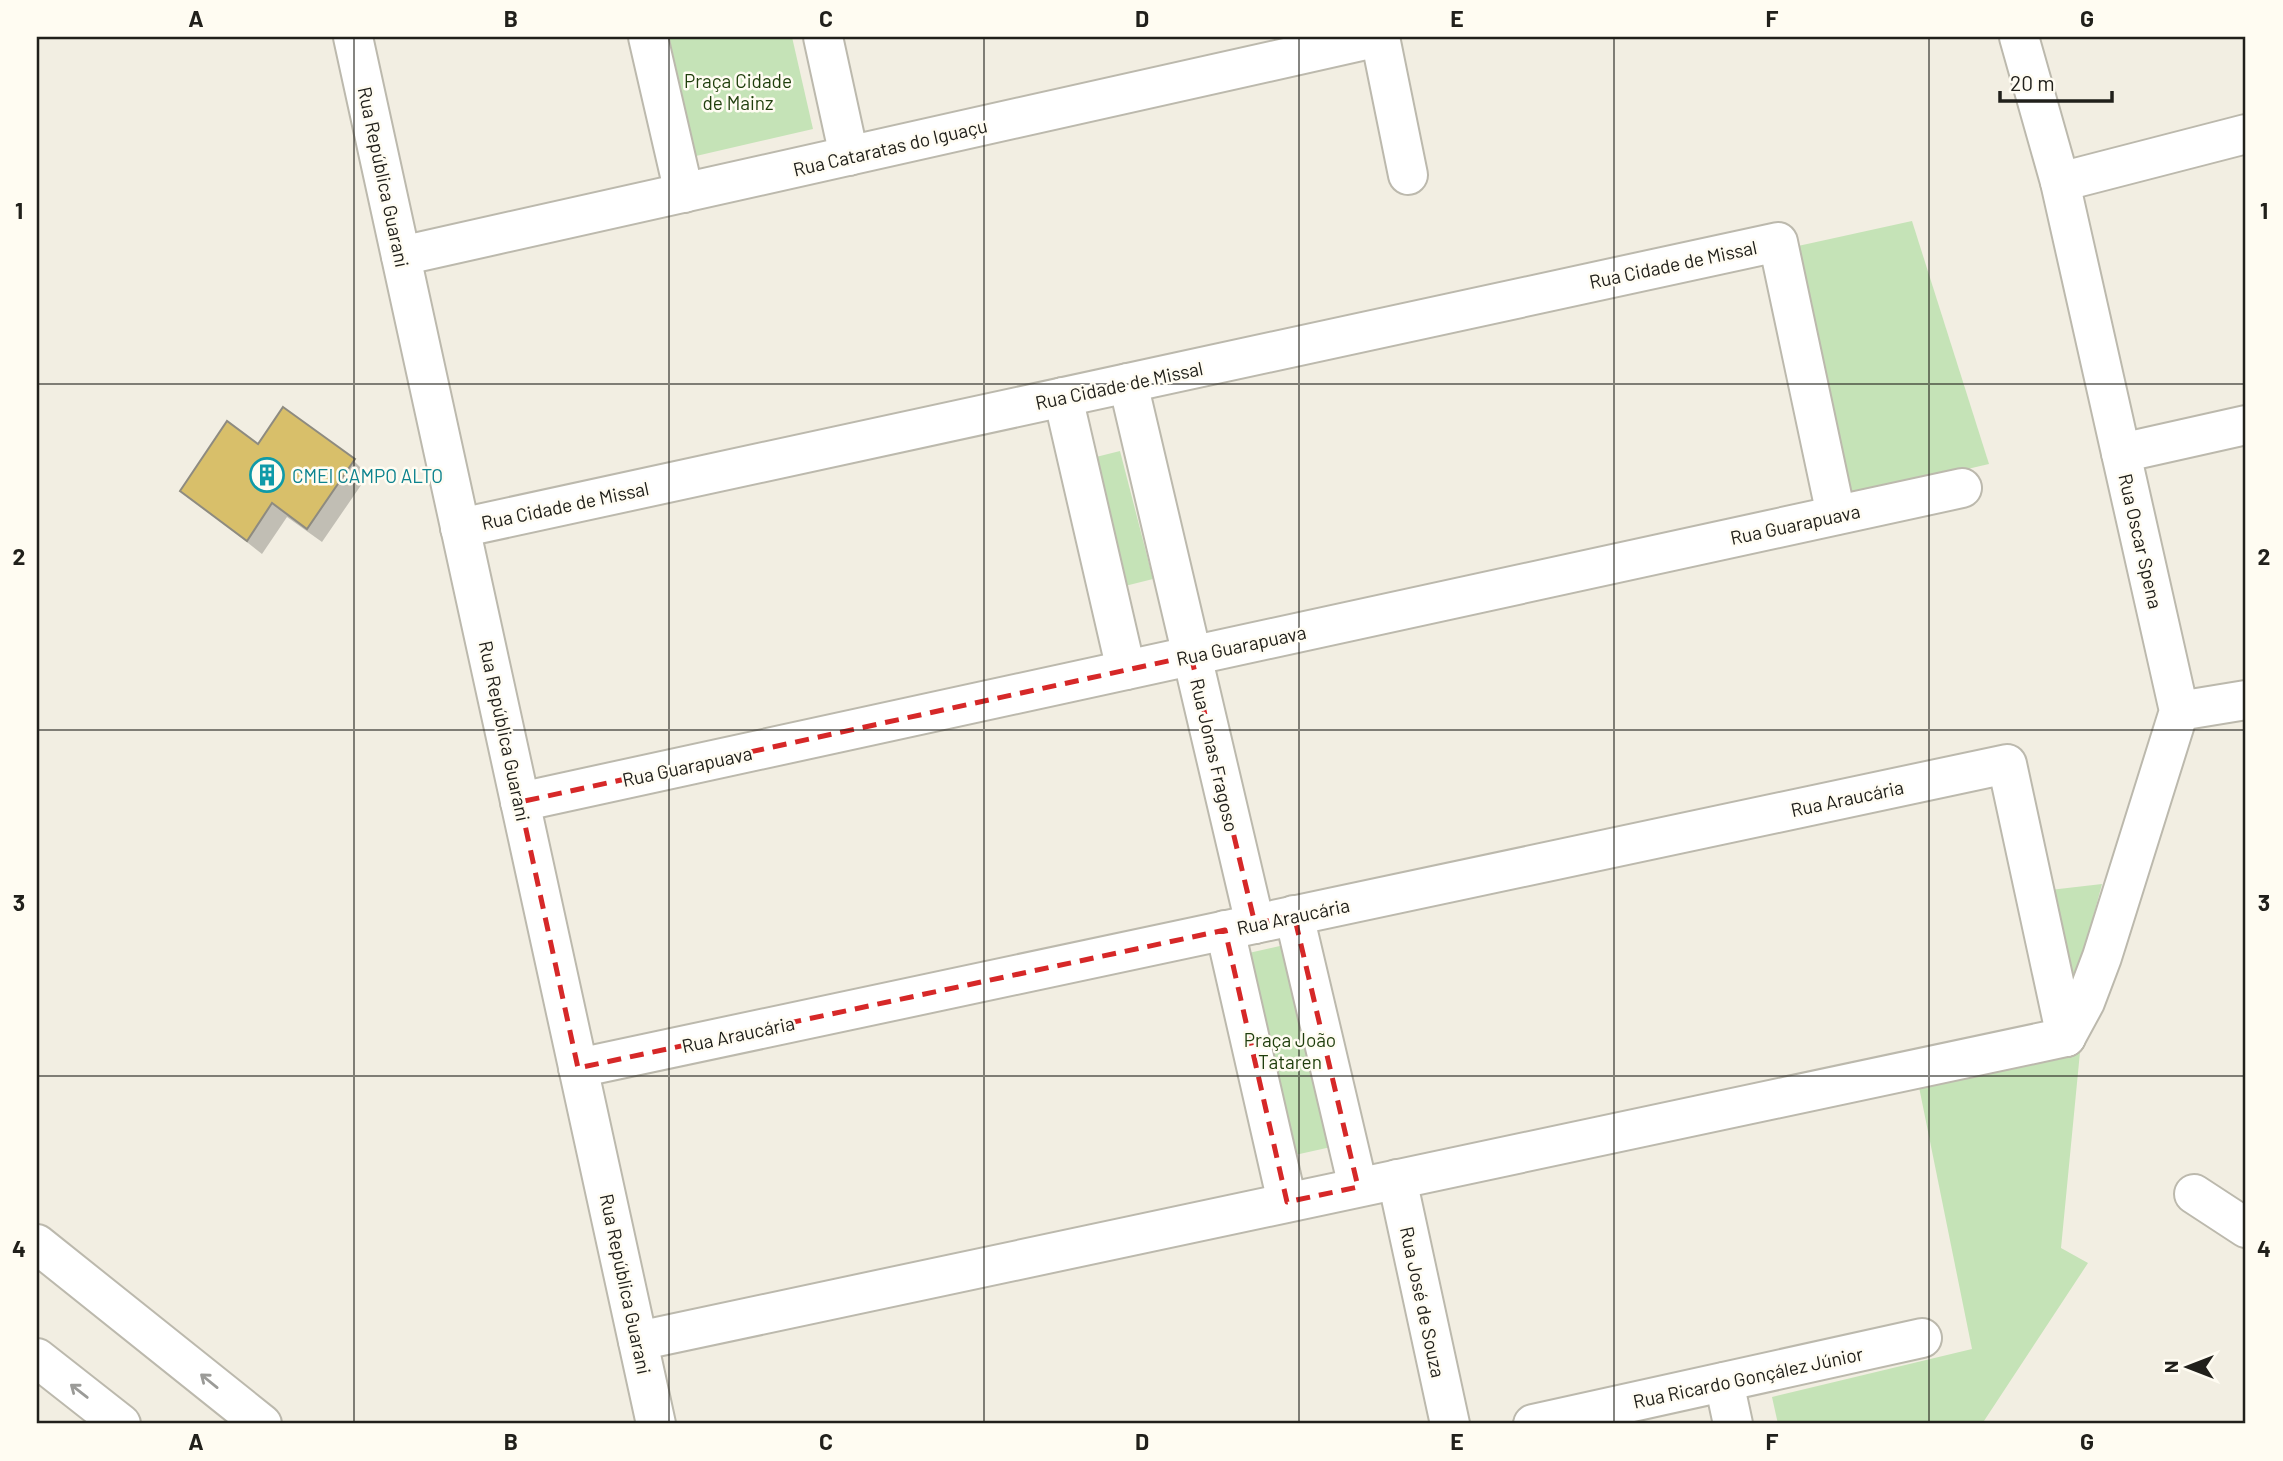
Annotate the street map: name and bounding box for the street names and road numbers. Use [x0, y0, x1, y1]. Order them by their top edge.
street label: Rua República Guarani [354, 85, 414, 269]
street label: Rua Cataratas do Iguaçu [791, 113, 989, 181]
street label: Rua Cidade de Missal [1587, 235, 1759, 293]
street label: Rua Cidade de Missal [1033, 356, 1205, 414]
street label: Rua Oscar Spena [2114, 471, 2168, 611]
street label: Rua Cidade de Missal [479, 476, 651, 534]
street label: Rua Guarapuava [1728, 499, 1862, 549]
street label: Rua Guarapuava [1174, 620, 1308, 670]
street label: Rua República Guarani [475, 639, 535, 823]
street label: Rua Jonas Fragoso [1186, 676, 1244, 834]
street label: Rua Guarapuava [620, 741, 754, 791]
street label: Rua Araucária [1789, 775, 1905, 821]
street label: Rua Araucária [1235, 893, 1351, 939]
street label: Rua Araucária [680, 1011, 796, 1057]
street label: Rua República Guarani [596, 1192, 656, 1376]
street label: Rua José de Souza [1396, 1224, 1450, 1380]
street label: Rua Ricardo Gonçález Júnior [1631, 1341, 1865, 1413]

